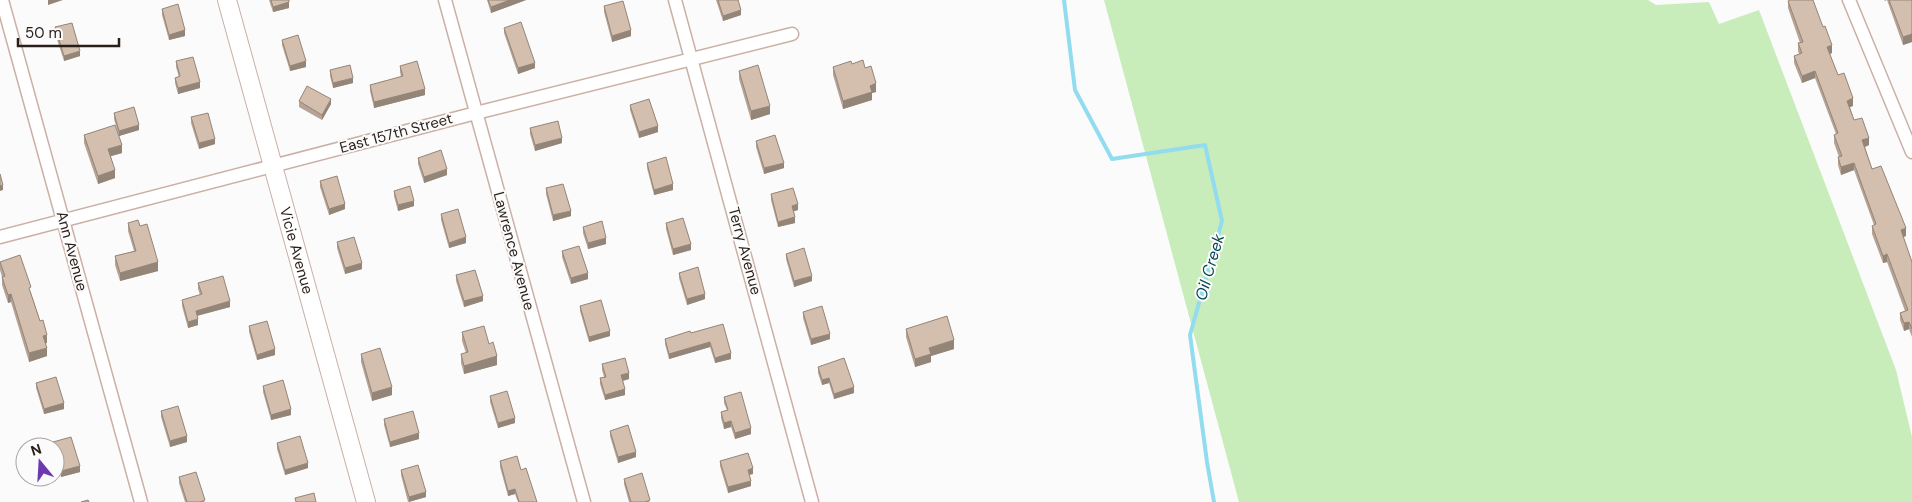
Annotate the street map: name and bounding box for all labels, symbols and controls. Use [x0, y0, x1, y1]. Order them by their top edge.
scale bar [18, 15, 119, 47]
text: 50 m [25, 23, 62, 43]
street label: East 157th Street [337, 108, 455, 158]
street label: Lawrence Avenue [489, 190, 539, 312]
street label: Vicie Avenue [275, 205, 318, 296]
street label: Terry Avenue [724, 205, 766, 297]
street label: Ann Avenue [52, 209, 92, 293]
water label: Oil Creek [1190, 231, 1229, 303]
north arrow [15, 437, 65, 487]
text: N [28, 439, 44, 460]

